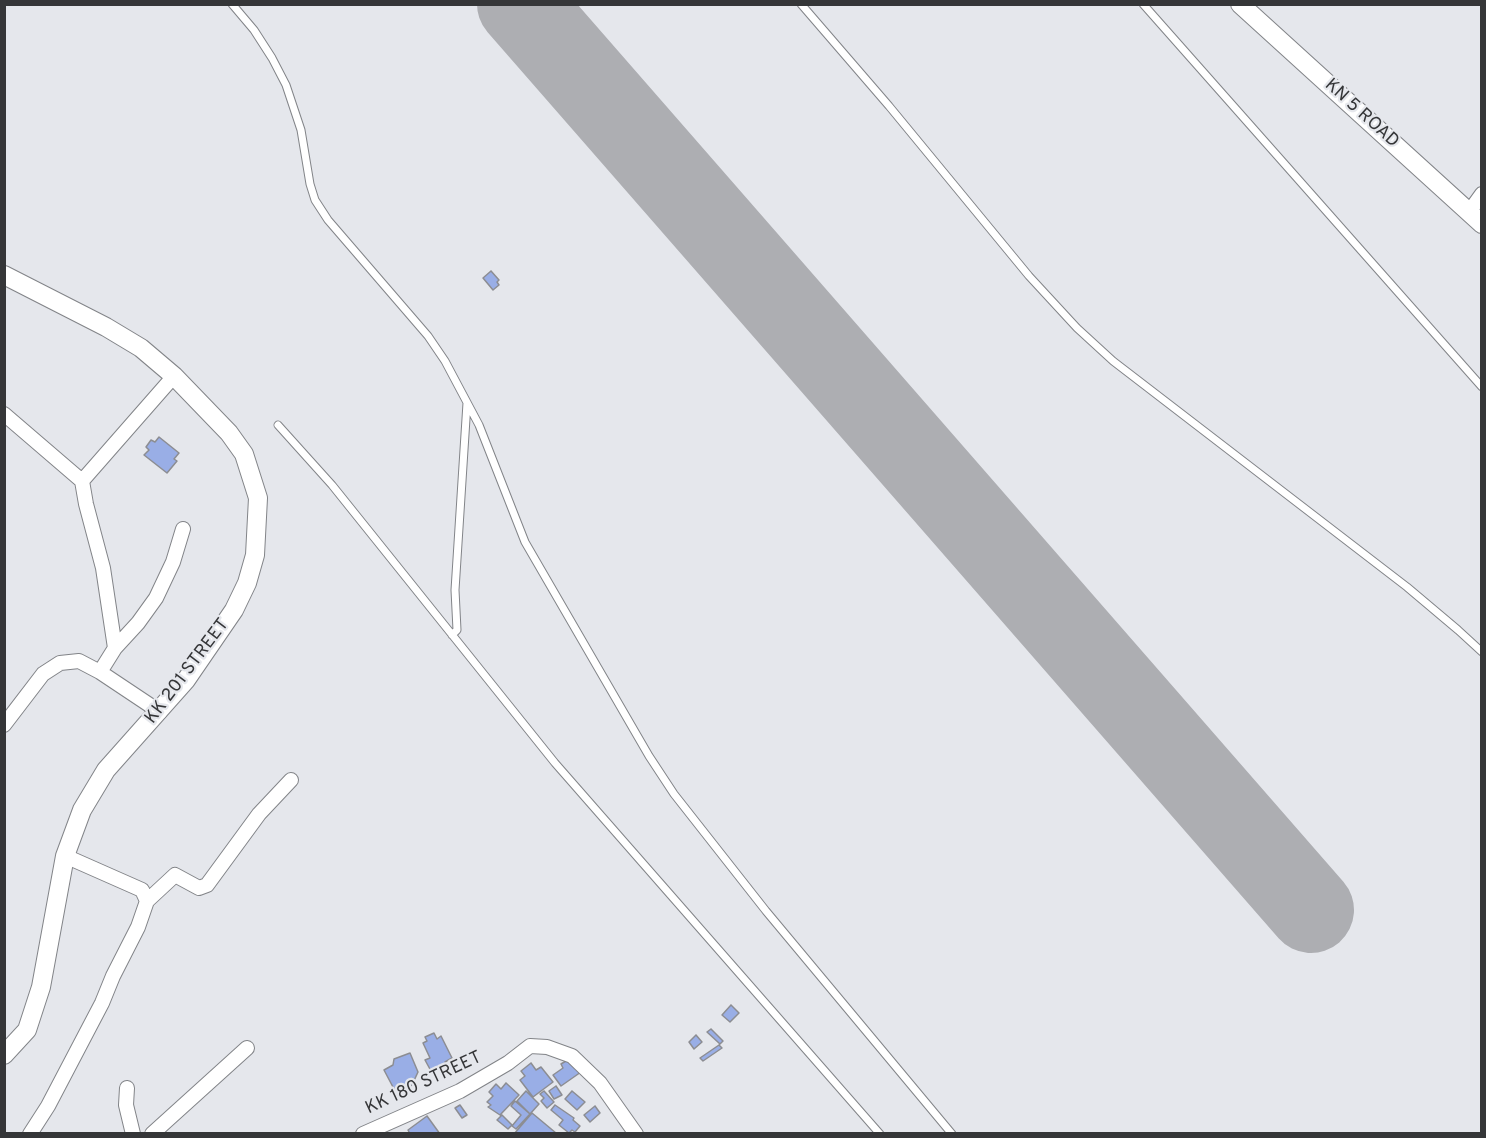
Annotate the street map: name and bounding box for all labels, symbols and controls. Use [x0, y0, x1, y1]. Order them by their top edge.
street label: KN 5 ROAD [1319, 75, 1403, 153]
street label: KK 201 STREET [141, 615, 235, 729]
street label: KK 180 STREET [362, 1048, 486, 1120]

